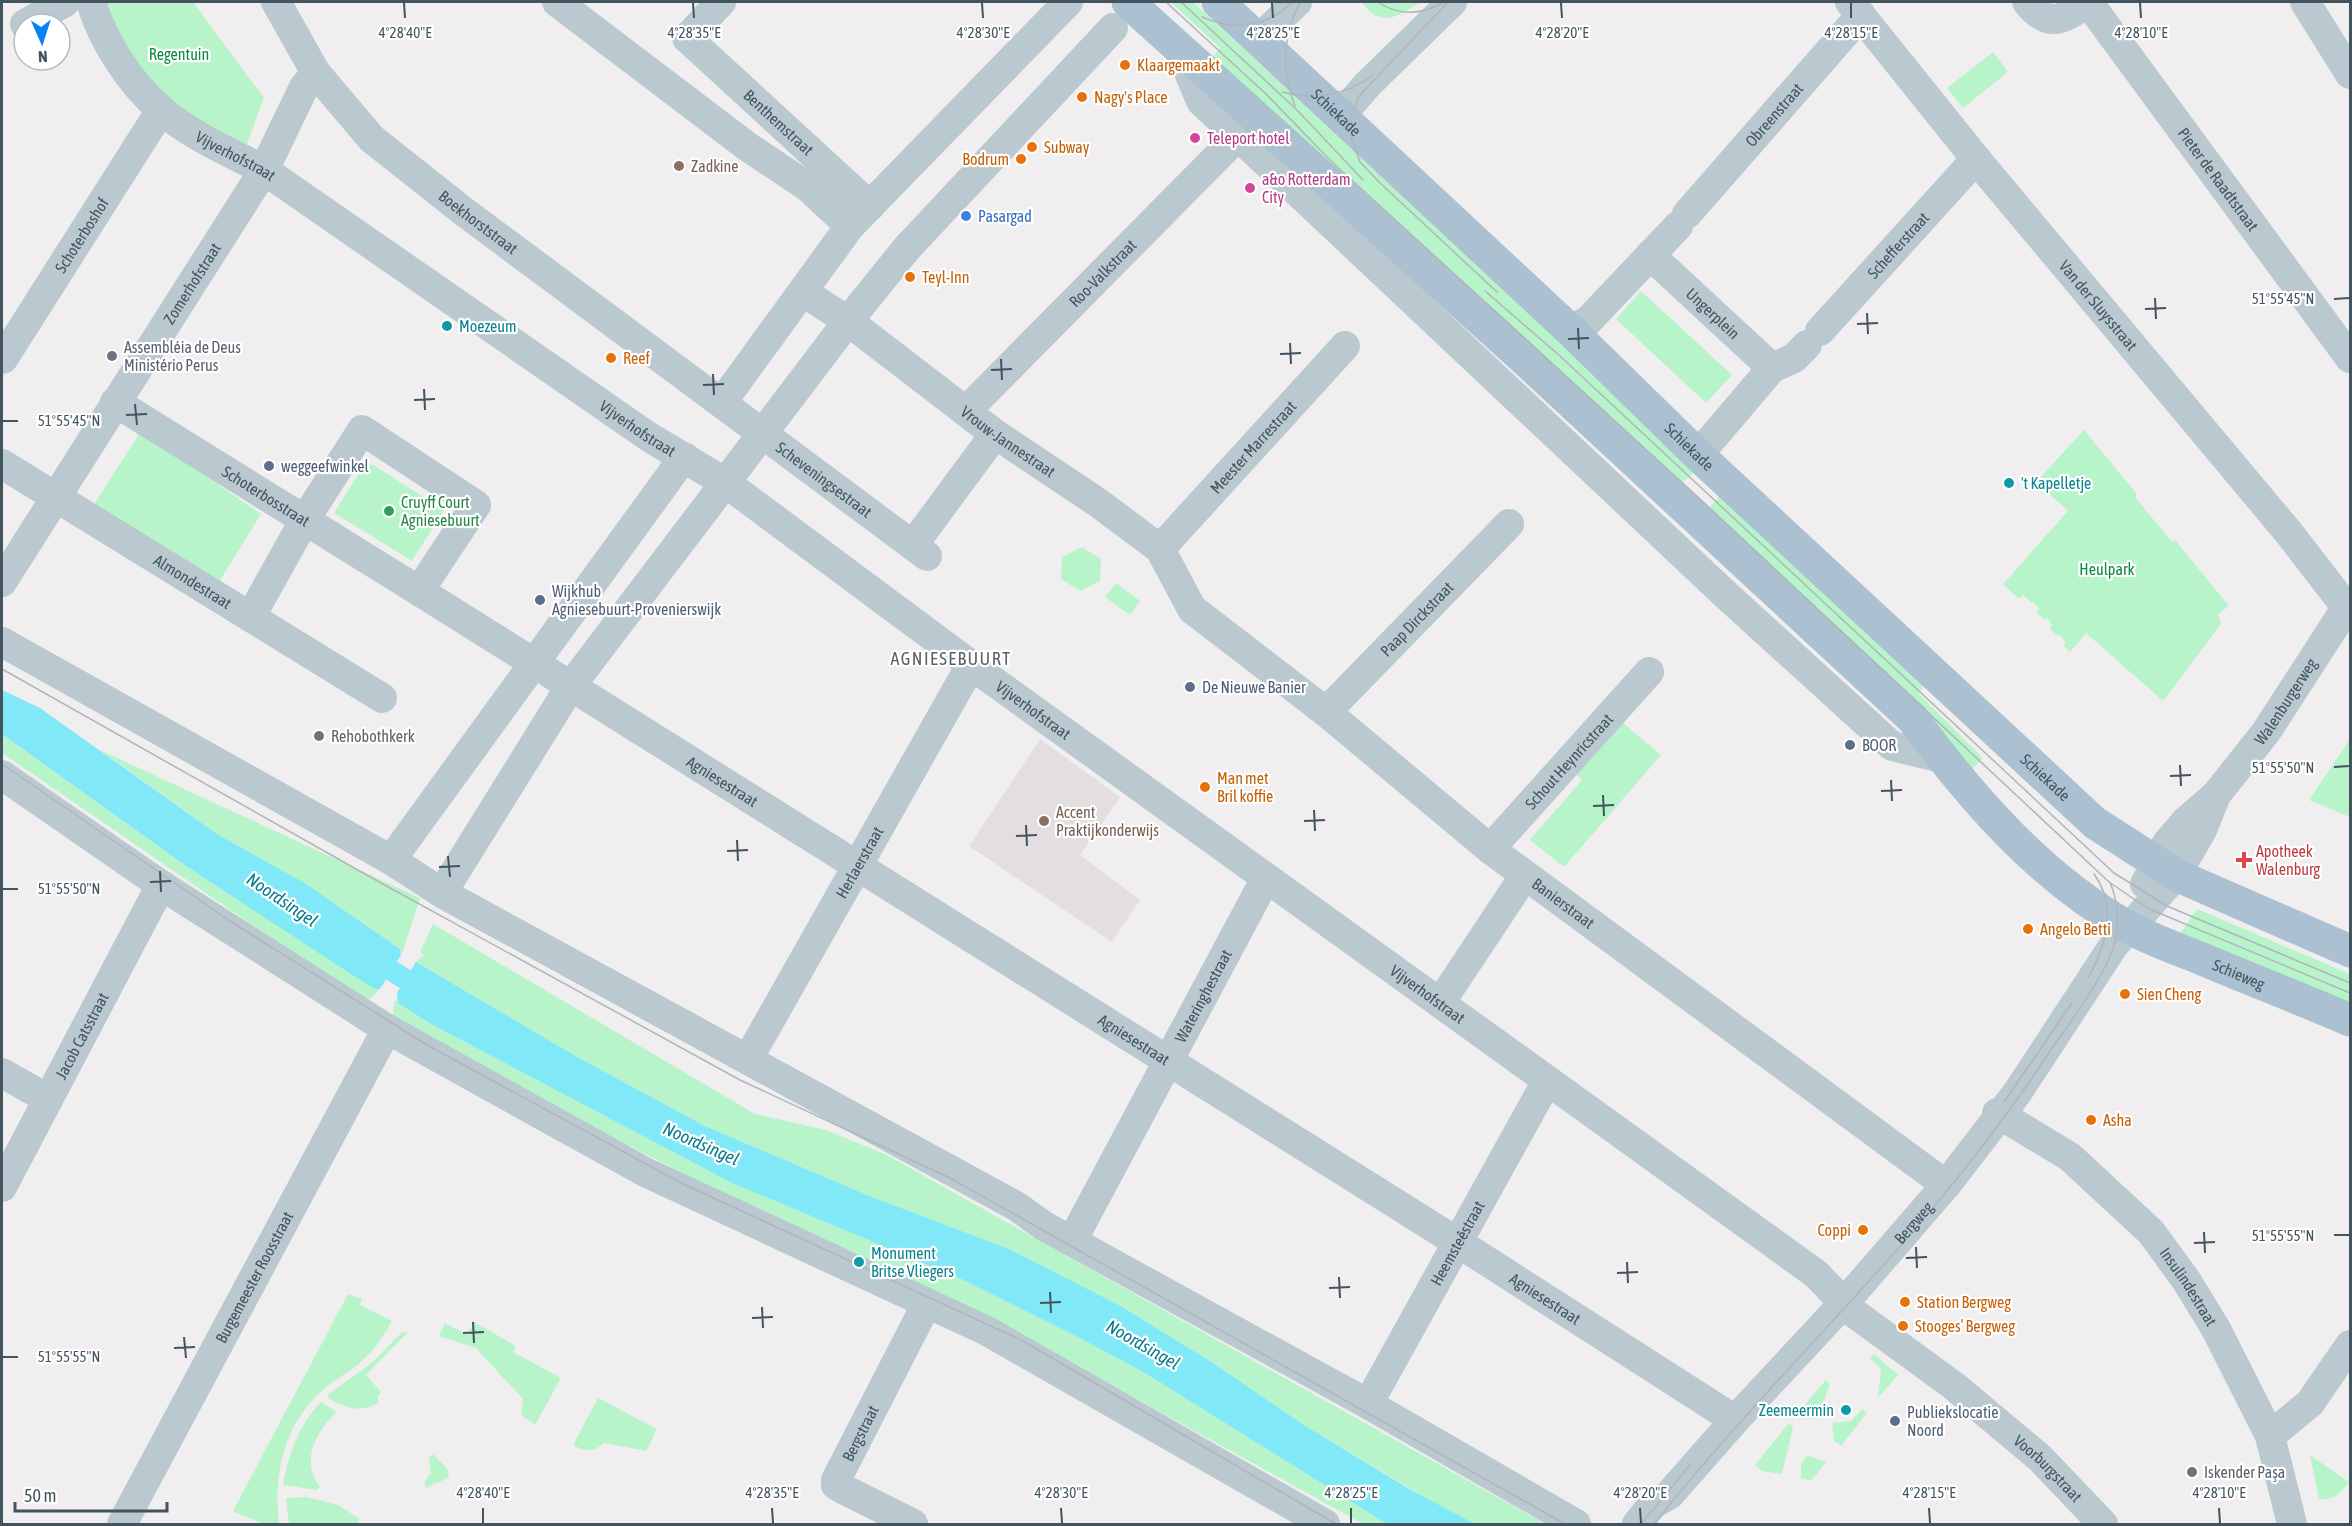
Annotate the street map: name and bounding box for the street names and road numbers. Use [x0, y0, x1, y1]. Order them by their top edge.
street label: Obreenstraat [1741, 79, 1807, 150]
street label: Schiekade [1308, 85, 1365, 140]
street label: Benthemstraat [740, 86, 817, 159]
street label: Pieter de Raadtstraat [2175, 124, 2262, 235]
street label: Vijverhofstraat [192, 127, 279, 185]
street label: Boekhorststraat [435, 187, 522, 258]
street label: Schoterboshof [51, 194, 112, 276]
street label: Schefferstraat [1864, 208, 1933, 282]
street label: Roo-Valkstraat [1065, 235, 1140, 310]
street label: Zomerhofstraat [160, 239, 224, 327]
street label: Van der Sluysstraat [2056, 257, 2141, 354]
street label: Ungerplein [1683, 284, 1743, 343]
street label: Vijverhofstraat [596, 397, 679, 460]
street label: Meester Marrestraat [1206, 397, 1300, 497]
street label: Vrouw-Jannestraat [957, 402, 1059, 481]
street label: Schiekade [1661, 419, 1718, 474]
street label: Scheveningsestraat [773, 438, 876, 521]
street label: Schoterbosstraat [219, 462, 313, 530]
street label: Almondestraat [151, 551, 235, 612]
street label: Paap Dirckstraat [1376, 578, 1457, 660]
street label: Walenburgerweg [2251, 655, 2321, 748]
street label: Vijverhofstraat [993, 677, 1074, 743]
street label: Schout Heynricstraat [1521, 710, 1617, 813]
street label: Schiekade [2017, 750, 2074, 804]
street label: Agniesestraat [683, 752, 762, 810]
street label: Herlaerstraat [832, 823, 887, 901]
street label: Banierstraat [1529, 874, 1598, 932]
street label: Wateringhestraat [1171, 946, 1235, 1045]
street label: Schieweg [2210, 955, 2268, 994]
street label: Vijverhofstraat [1387, 961, 1469, 1027]
street label: Jacob Catsstraat [52, 989, 112, 1082]
street label: Agniesestraat [1095, 1010, 1173, 1069]
street label: Heemsteêstraat [1427, 1197, 1488, 1289]
street label: Bergweg [1890, 1198, 1937, 1247]
street label: Burgemeester Roosstraat [212, 1208, 297, 1346]
street label: Insulindestraat [2156, 1244, 2221, 1329]
street label: Agniesestraat [1506, 1269, 1584, 1328]
street label: Bergstraat [838, 1402, 882, 1464]
street label: Voorburgstraat [2010, 1431, 2086, 1506]

